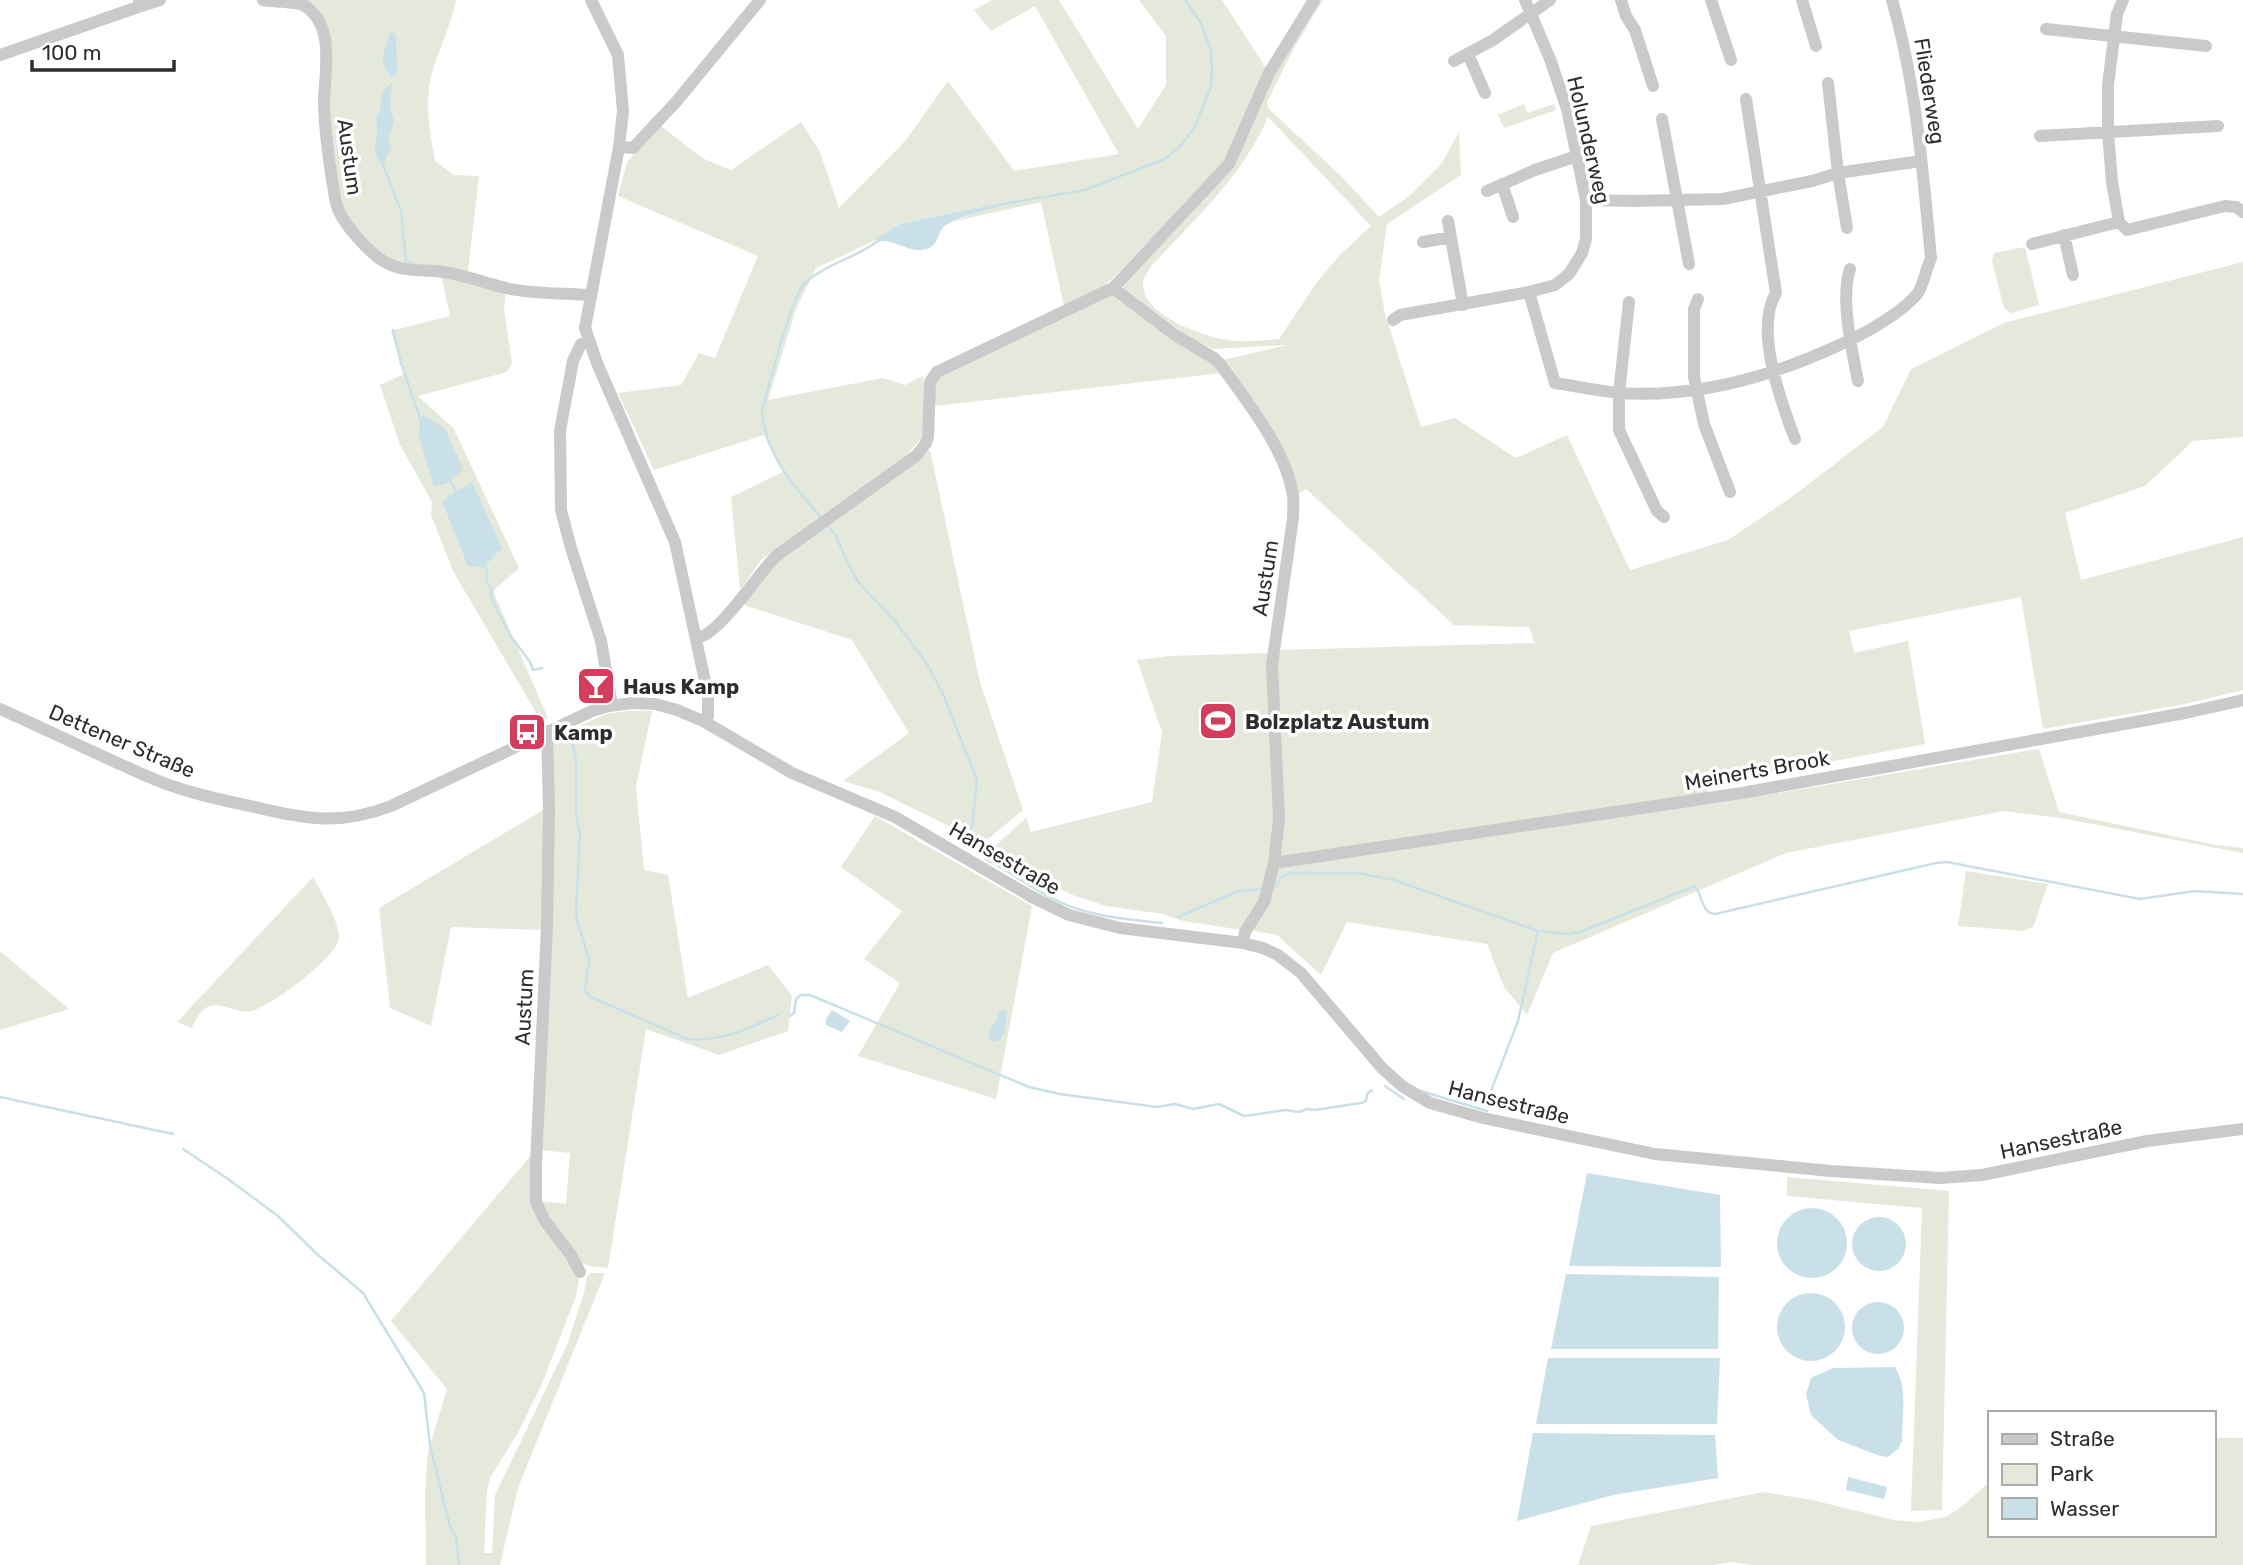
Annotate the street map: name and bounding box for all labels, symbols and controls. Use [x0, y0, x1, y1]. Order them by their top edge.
scale bar [32, 28, 173, 72]
street label: Fliederweg [1909, 36, 1951, 146]
text: 100 m [42, 40, 101, 65]
street label: Holunderweg [1562, 74, 1616, 206]
street label: Austum [332, 117, 368, 197]
street label: Austum [1247, 538, 1283, 618]
bar icon: Haus Kamp [575, 665, 617, 707]
place label: Haus Kamp [623, 674, 739, 699]
street label: Dettener Straße [45, 699, 199, 783]
sports icon: Bolzplatz Austum [1197, 700, 1239, 742]
place label: Bolzplatz Austum [1245, 709, 1430, 734]
bus stop icon: Kamp [506, 711, 548, 753]
place label: Kamp [554, 720, 613, 745]
street label: Meinerts Brook [1683, 745, 1832, 795]
street label: Hansestraße [945, 816, 1065, 900]
street label: Austum [510, 968, 538, 1046]
street label: Hansestraße [1446, 1075, 1572, 1129]
street label: Hansestraße [1998, 1114, 2124, 1164]
legend [1988, 1411, 2215, 1537]
text: Straße [2050, 1426, 2115, 1451]
text: Park [2050, 1461, 2094, 1486]
text: Wasser [2050, 1496, 2119, 1521]

